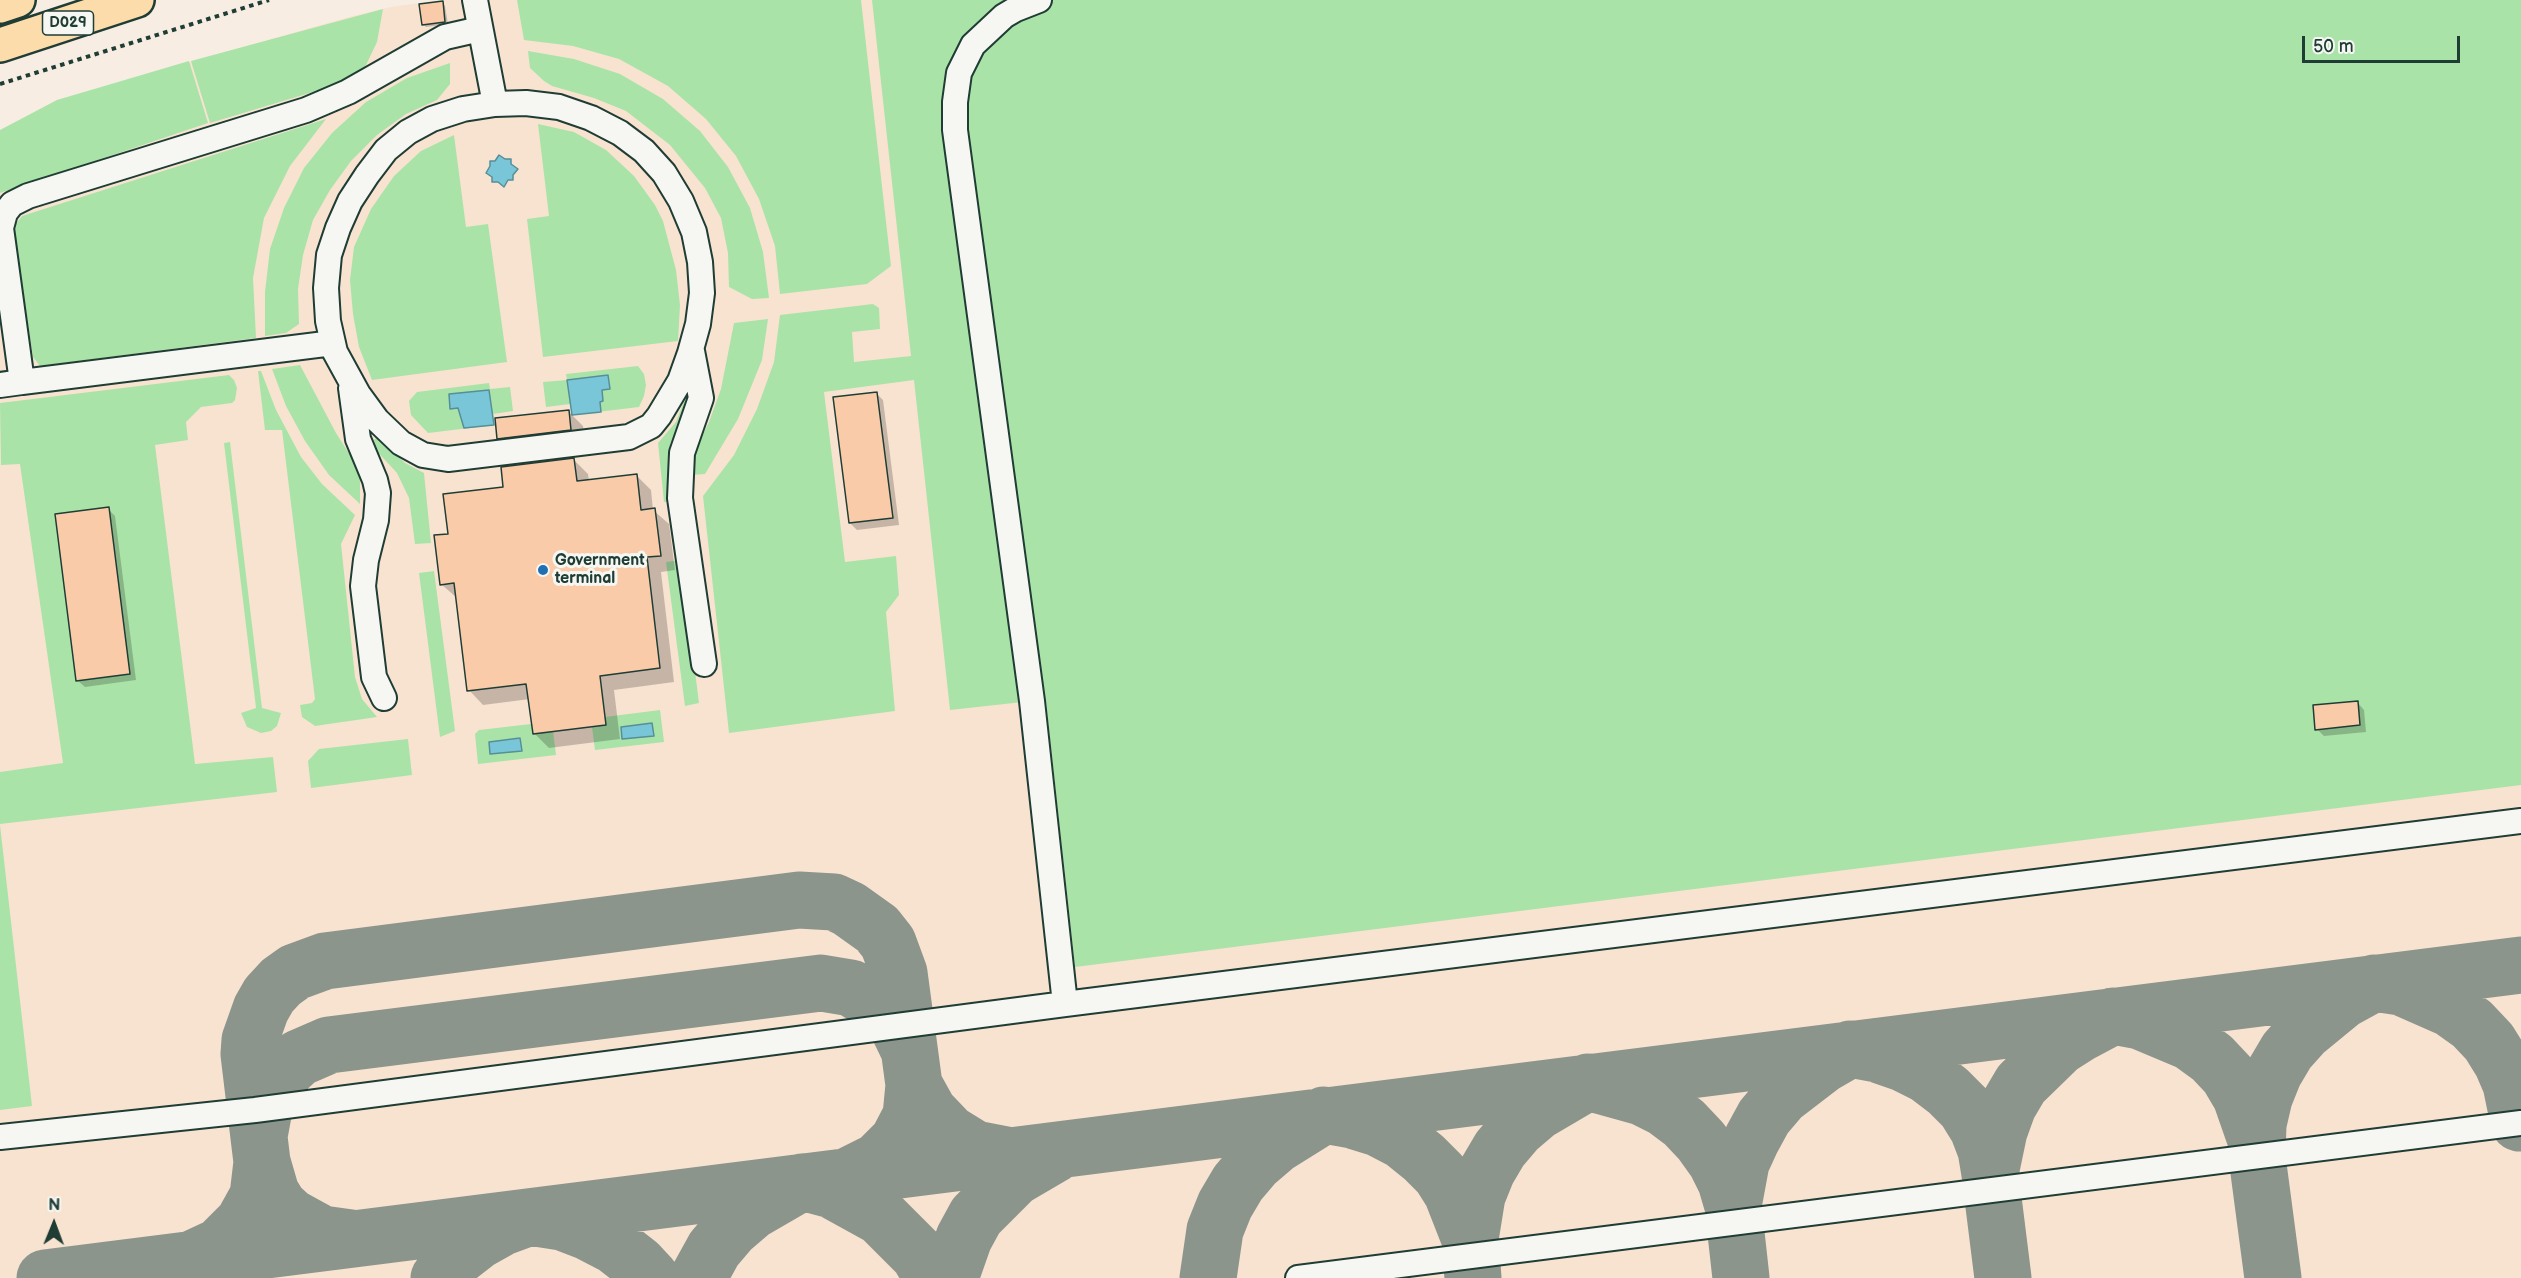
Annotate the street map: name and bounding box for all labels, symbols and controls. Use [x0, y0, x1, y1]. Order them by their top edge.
road number: D029 [42, 11, 94, 35]
scale bar [2305, 24, 2462, 62]
text: 50 m [2313, 36, 2354, 57]
place label: Government terminal [555, 551, 645, 589]
marker: Government terminal [536, 563, 550, 577]
north arrow [24, 1194, 84, 1254]
text: N [48, 1196, 61, 1215]

